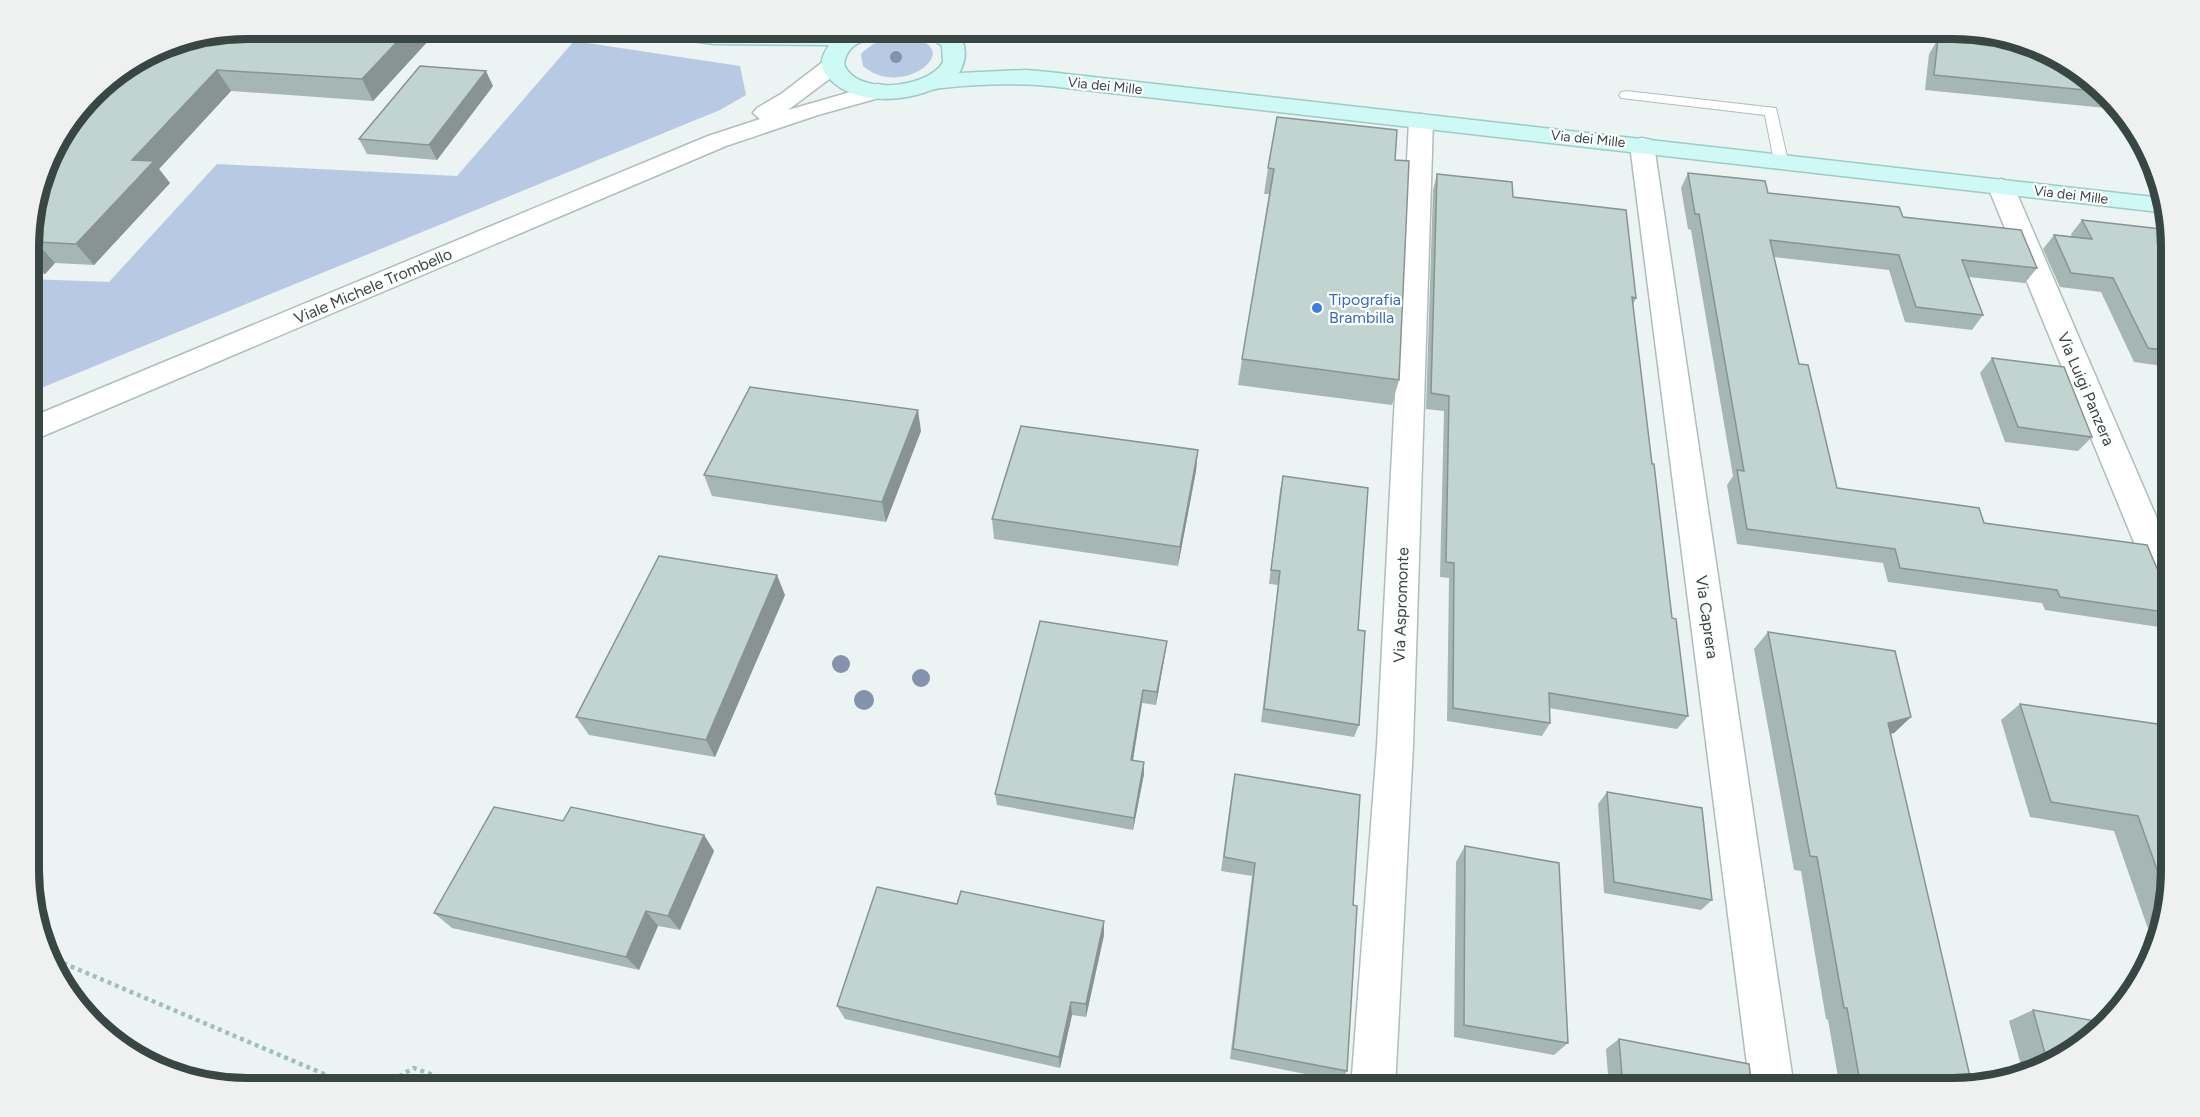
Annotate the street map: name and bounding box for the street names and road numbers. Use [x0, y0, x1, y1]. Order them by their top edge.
street label: Via dei Mille [1067, 74, 1144, 98]
street label: Via dei Mille [1550, 127, 1627, 151]
street label: Via dei Mille [2033, 182, 2110, 208]
street label: Viale Michele Trombello [291, 244, 455, 328]
street label: Via Luigi Panzera [2054, 329, 2118, 449]
street label: Via Aspromonte [1389, 546, 1413, 663]
street label: Via Caprera [1692, 574, 1722, 660]

